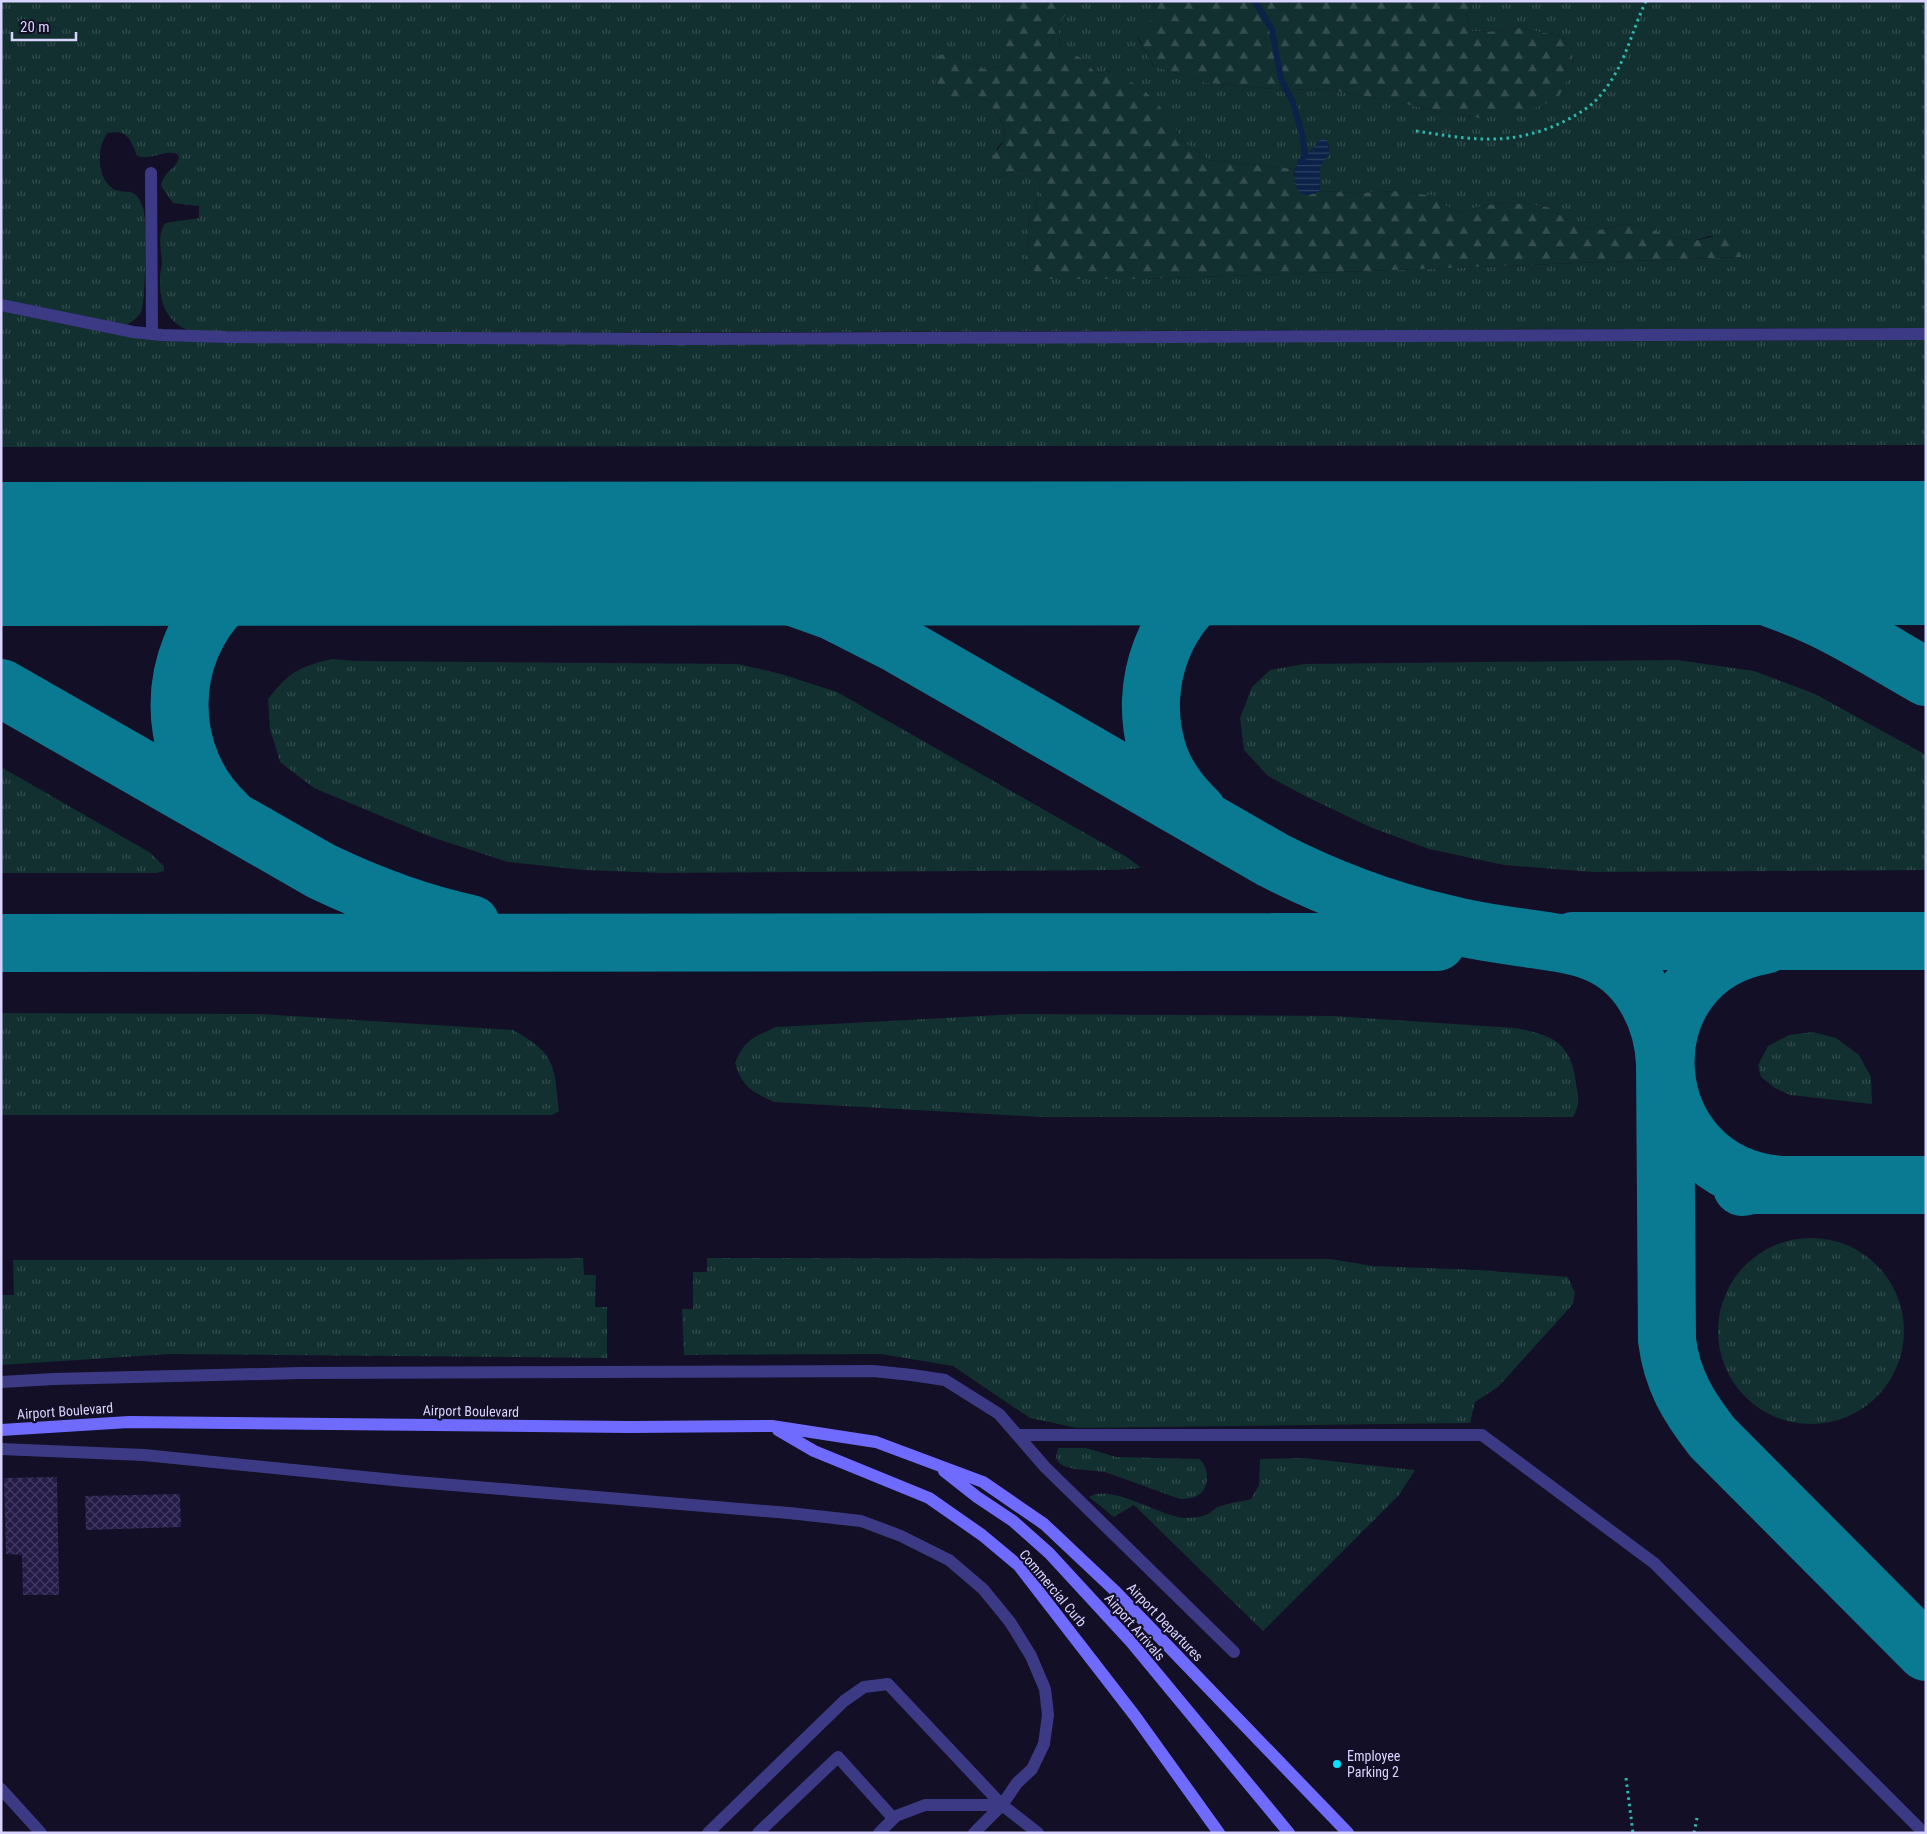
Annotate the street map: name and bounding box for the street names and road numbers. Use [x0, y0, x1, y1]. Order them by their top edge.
street label: Airport Boulevard [16, 1400, 114, 1422]
street label: Airport Boulevard [423, 1402, 519, 1420]
street label: Commercial Curb [1016, 1546, 1090, 1630]
street label: Airport Departures [1124, 1580, 1206, 1664]
street label: Airport Arrivals [1102, 1590, 1168, 1664]

